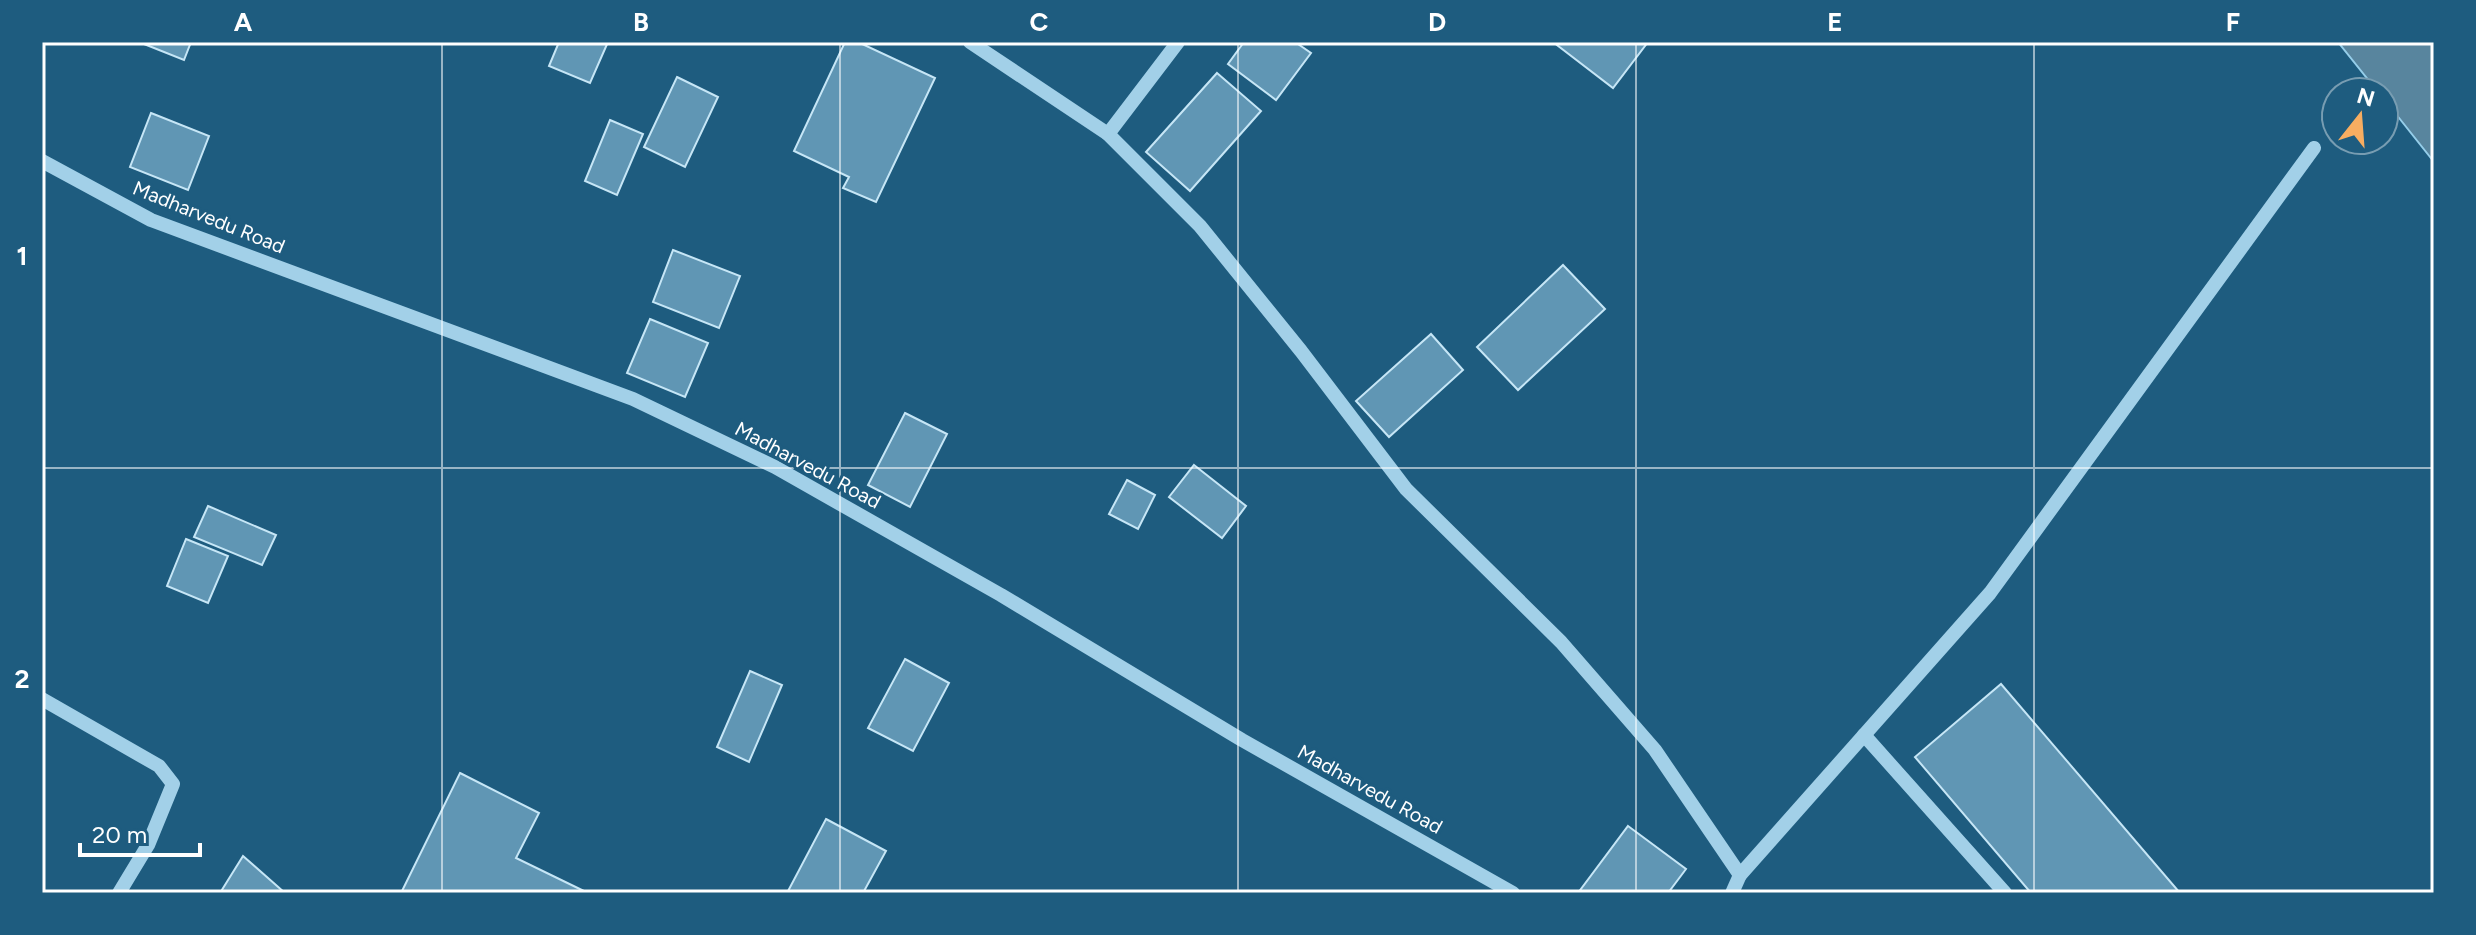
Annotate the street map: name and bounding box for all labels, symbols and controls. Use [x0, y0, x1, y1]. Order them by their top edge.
text: A [234, 6, 253, 38]
text: B [633, 6, 649, 38]
text: C [1030, 6, 1049, 38]
text: D [1428, 6, 1446, 38]
text: E [1827, 6, 1843, 38]
text: F [2226, 6, 2240, 38]
north arrow [2320, 76, 2400, 156]
text: N [2354, 82, 2378, 113]
street label: Madharvedu Road [129, 176, 289, 258]
text: 1 [17, 240, 27, 272]
street label: Madharvedu Road [731, 416, 885, 514]
text: 2 [14, 663, 30, 695]
street label: Madharvedu Road [1293, 739, 1447, 839]
scale bar [80, 807, 200, 857]
text: 20 m [92, 820, 147, 849]

